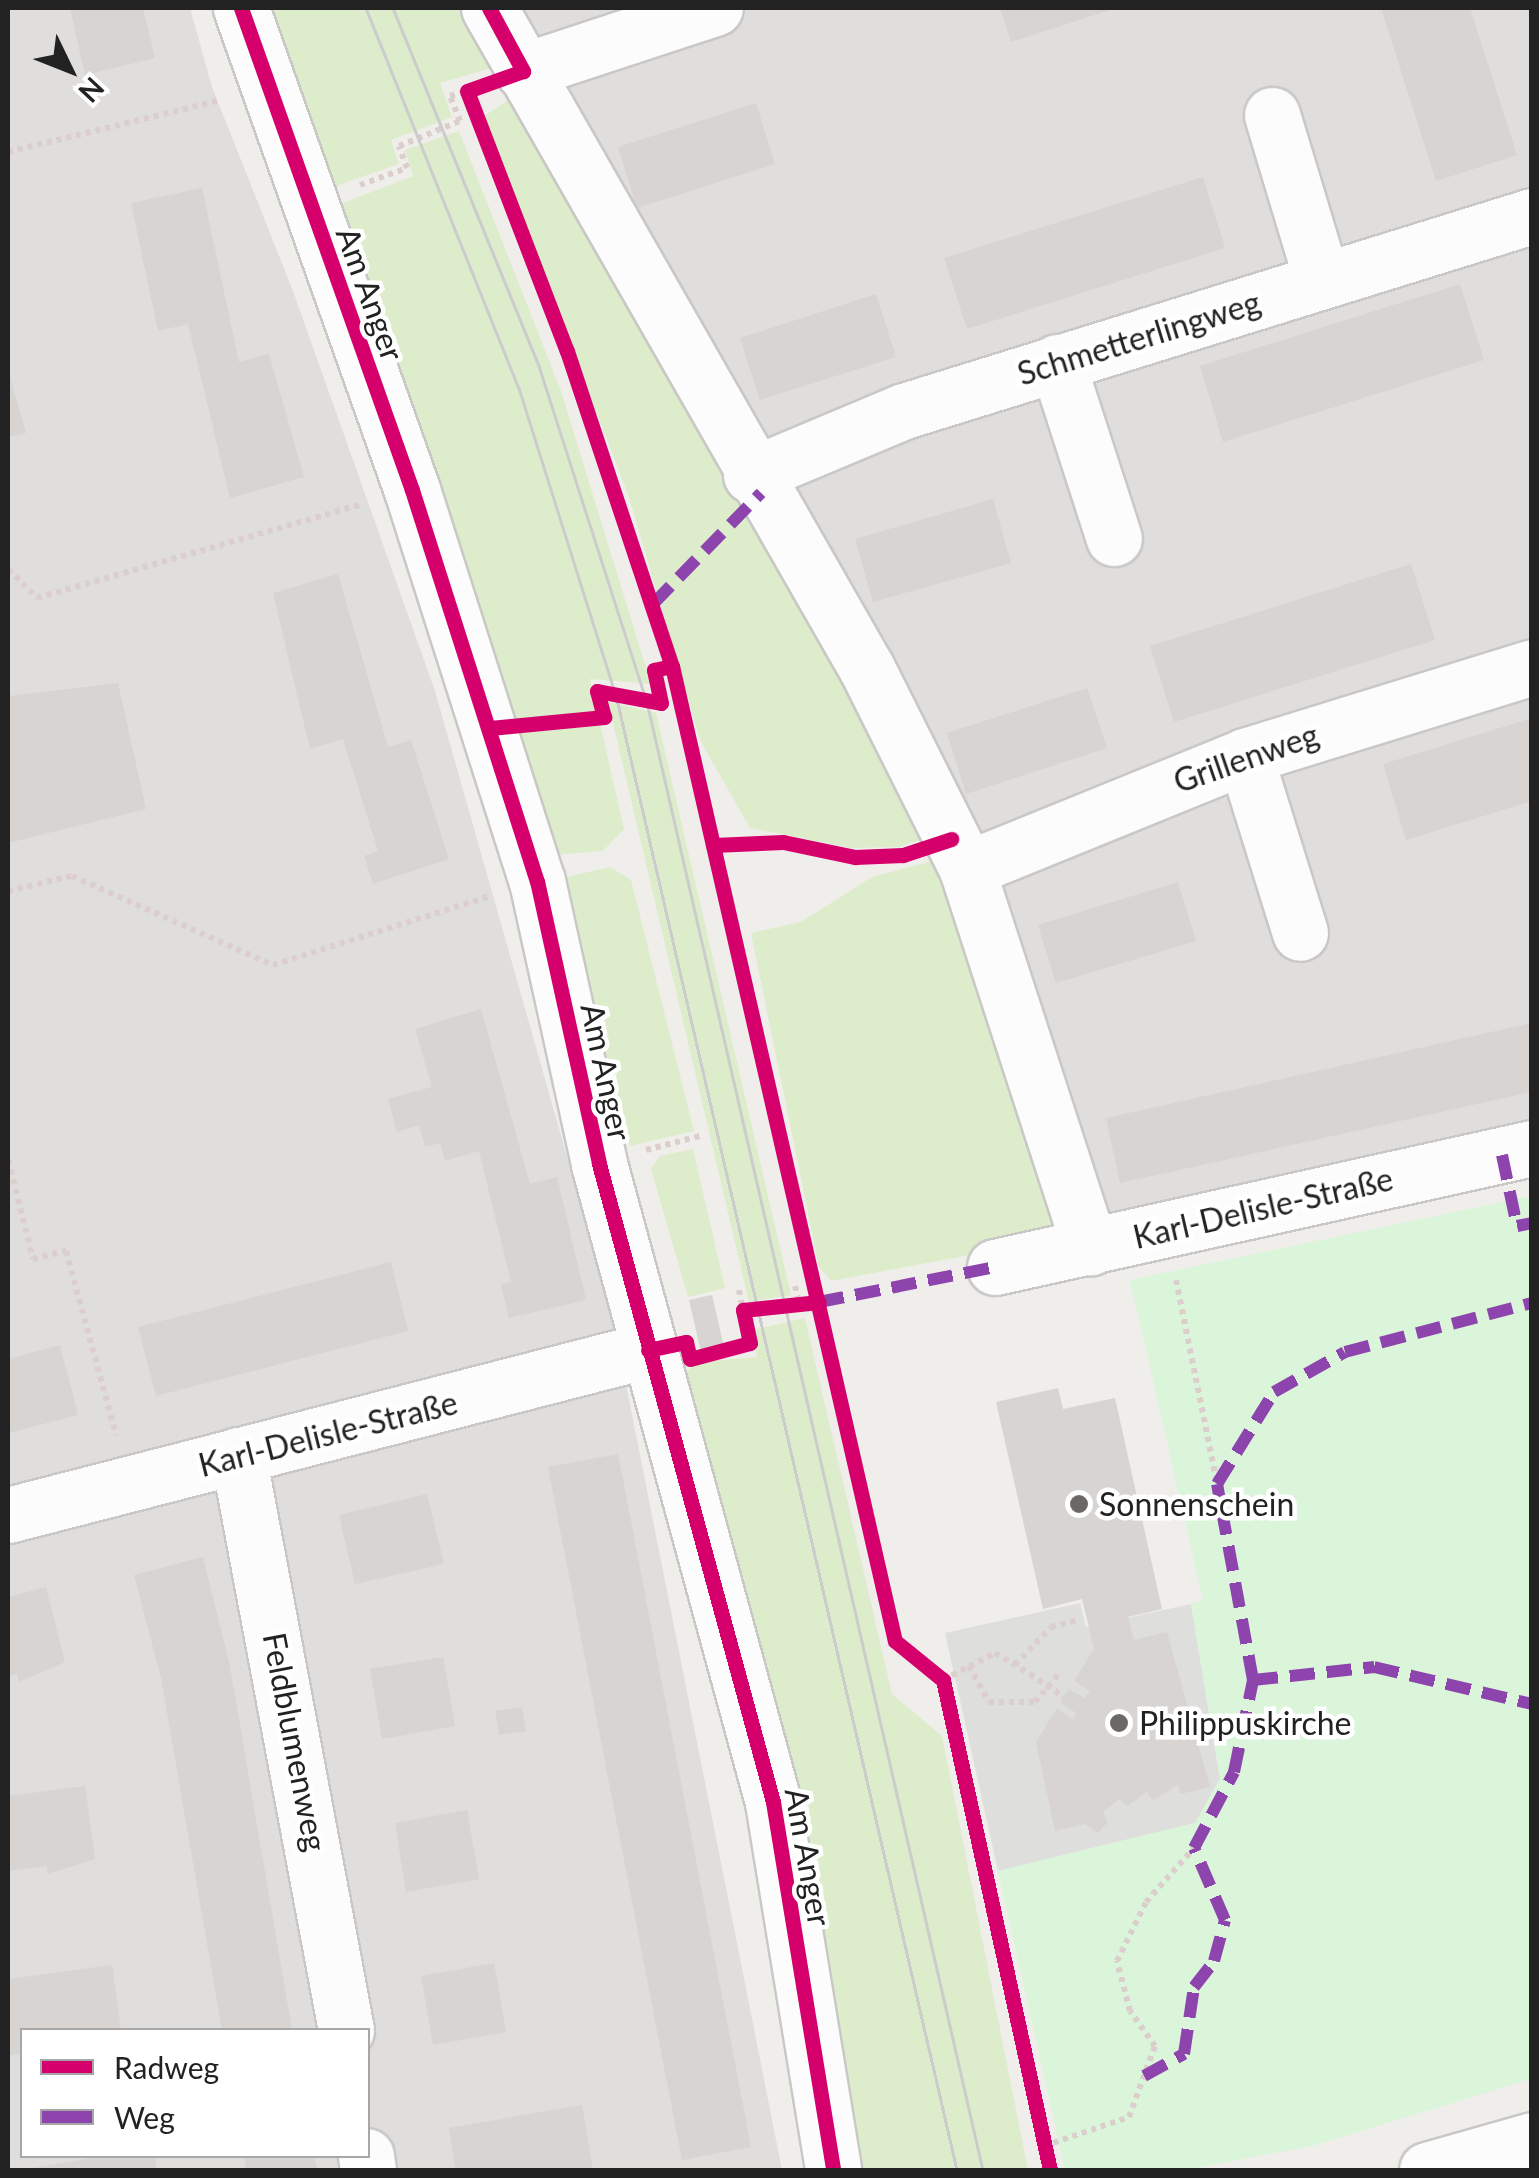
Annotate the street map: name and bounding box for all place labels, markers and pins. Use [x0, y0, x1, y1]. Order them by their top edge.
place label: Sonnenschein [1099, 1485, 1294, 1523]
marker: Sonnenschein [1068, 1493, 1090, 1515]
place label: Philippuskirche [1139, 1704, 1351, 1742]
marker: Philippuskirche [1108, 1712, 1130, 1734]

